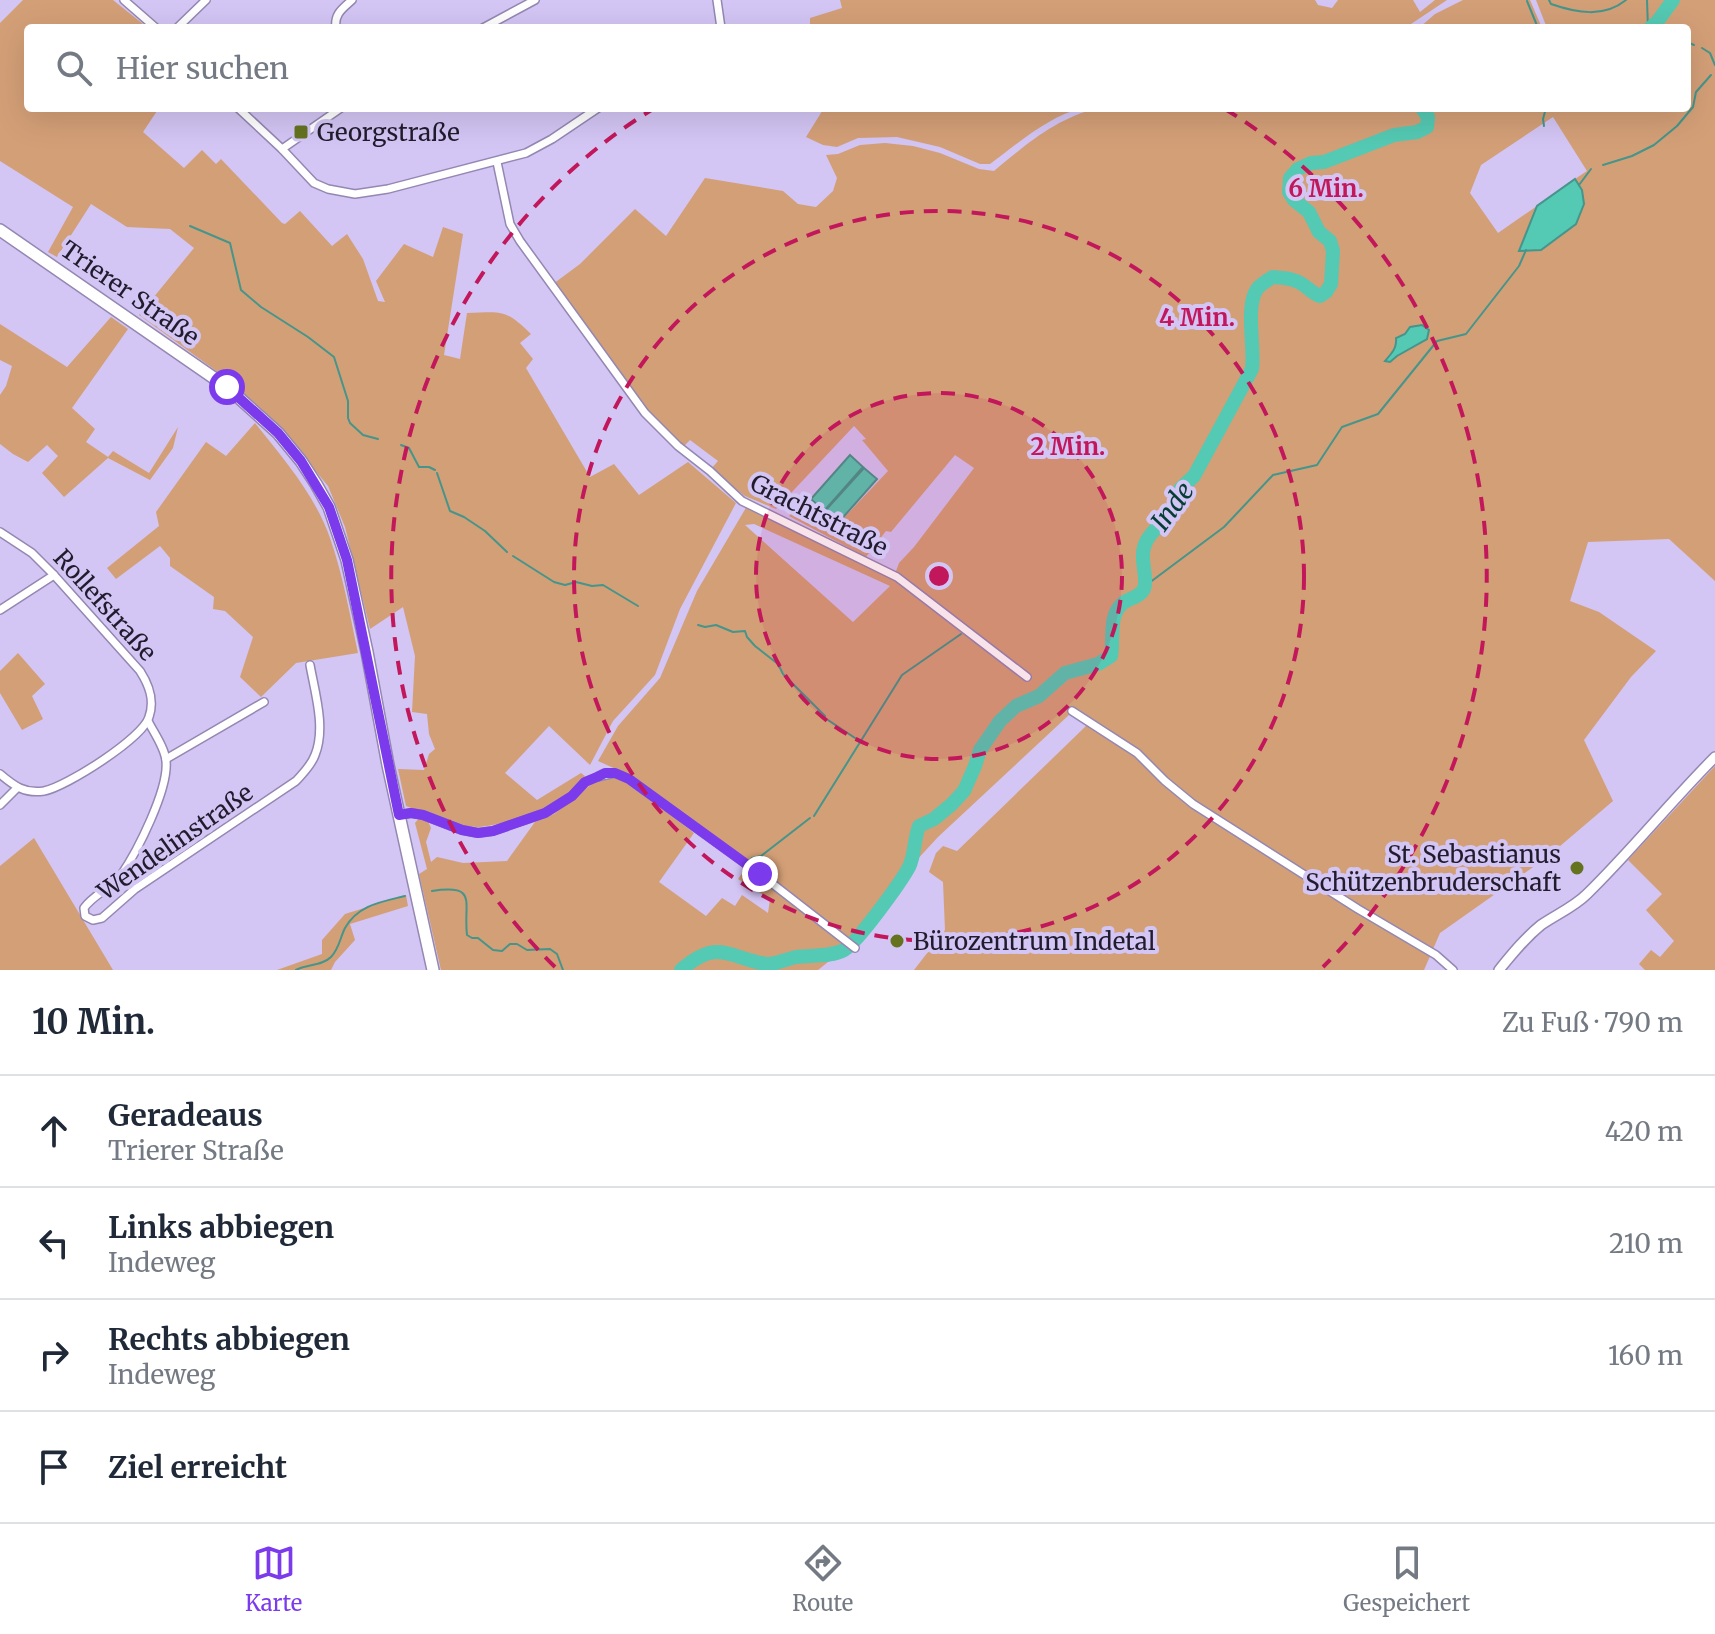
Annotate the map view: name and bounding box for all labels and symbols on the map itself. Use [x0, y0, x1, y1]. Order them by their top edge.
place label: Georgstraße [317, 117, 460, 148]
marker: Georgstraße [292, 123, 310, 141]
text: 6 Min. [1288, 173, 1364, 204]
street label: Trierer Straße [55, 234, 205, 352]
text: 4 Min. [1159, 302, 1235, 333]
route start [209, 369, 245, 405]
text: 2 Min. [1031, 431, 1105, 462]
street label: Grachtstraße [745, 467, 893, 563]
water label: Inde [1143, 475, 1201, 537]
street label: Rollefstraße [47, 543, 163, 667]
centre of rings [925, 562, 953, 590]
street label: Wendelinstraße [90, 777, 259, 908]
place label: St. Sebastianus Schützenbruderschaft [1305, 839, 1562, 898]
route end [742, 856, 778, 892]
marker: St. Sebastianus Schützenbruderschaft [1568, 859, 1586, 877]
place label: Bürozentrum Indetal [913, 926, 1155, 957]
marker: Bürozentrum Indetal [888, 932, 906, 950]

